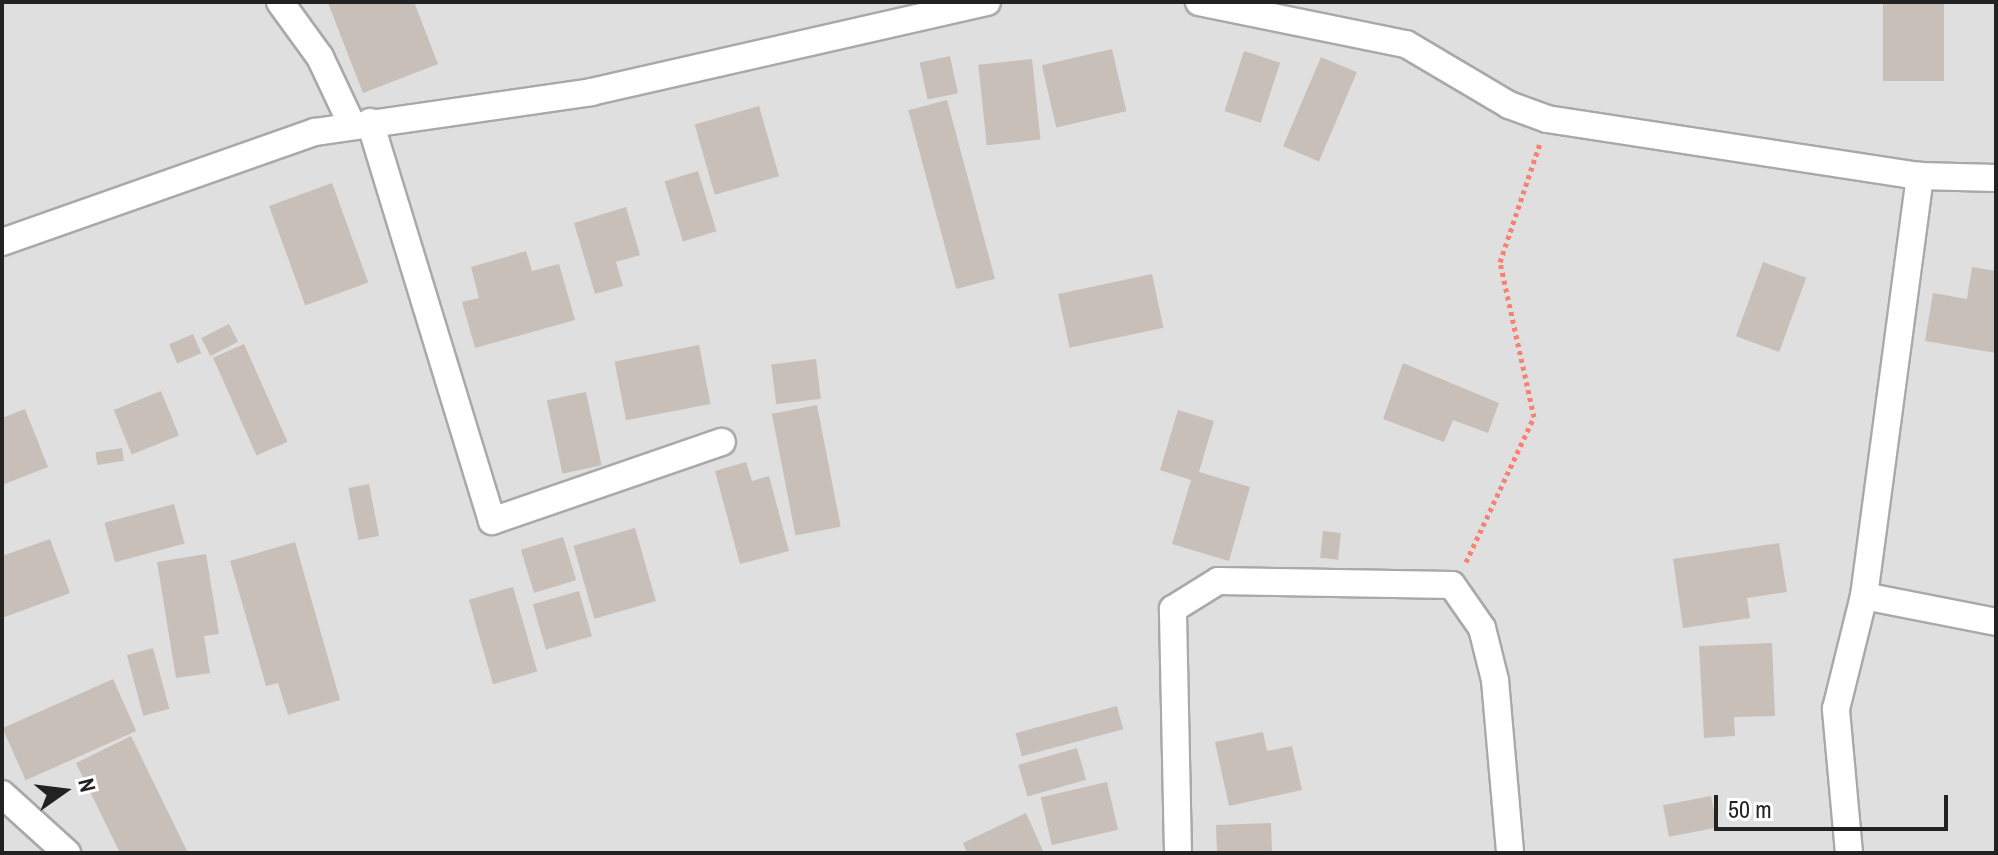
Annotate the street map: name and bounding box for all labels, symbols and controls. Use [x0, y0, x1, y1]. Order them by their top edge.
north arrow [24, 751, 104, 831]
text: N [71, 775, 103, 795]
scale bar [1718, 779, 1952, 829]
text: 50 m [1728, 793, 1772, 825]

